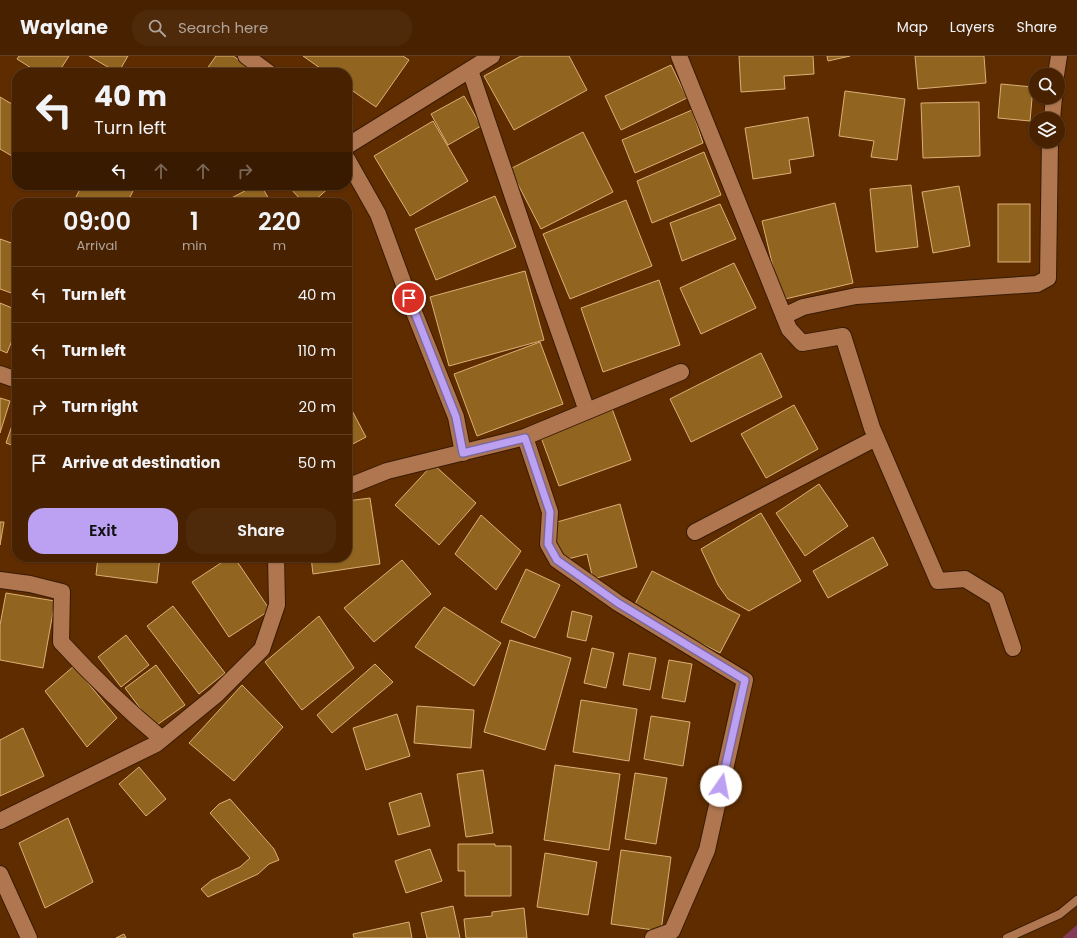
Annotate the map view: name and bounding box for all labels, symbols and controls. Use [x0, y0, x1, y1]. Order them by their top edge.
search box [132, 10, 412, 46]
text: Waylane [20, 14, 108, 41]
icon: search [146, 17, 168, 39]
text: Search here [178, 17, 268, 38]
text: Map [897, 17, 928, 37]
text: Layers [950, 17, 994, 37]
text: Share [1016, 17, 1057, 37]
map controls [1029, 68, 1065, 148]
button: search [1029, 68, 1065, 104]
text: 40 m [94, 77, 167, 116]
icon: left [28, 84, 80, 136]
button: layers [1029, 112, 1065, 148]
text: Turn left [94, 115, 166, 140]
icon: left [108, 160, 130, 182]
icon: ahead [150, 160, 172, 182]
icon: ahead [192, 160, 214, 182]
icon: right [234, 160, 256, 182]
text: 09:00 [63, 205, 131, 238]
text: 1 [190, 205, 199, 238]
text: 220 [258, 205, 301, 238]
text: Arrival [76, 236, 117, 255]
text: min [182, 236, 207, 255]
text: m [273, 236, 286, 255]
pin [392, 281, 426, 315]
icon: left [28, 284, 50, 306]
text: Turn left [62, 284, 126, 305]
text: 40 m [298, 284, 336, 305]
icon: arrive [398, 287, 420, 309]
icon: left [28, 340, 50, 362]
text: Turn left [62, 340, 126, 361]
text: 110 m [298, 340, 336, 361]
icon: right [28, 396, 50, 418]
text: Turn right [62, 396, 138, 417]
text: 20 m [298, 396, 336, 417]
icon: arrive [28, 452, 50, 474]
text: Arrive at destination [62, 452, 220, 473]
text: 50 m [298, 452, 336, 473]
button: Exit [28, 508, 178, 554]
button: Share [186, 508, 336, 554]
position arrow [700, 765, 742, 807]

